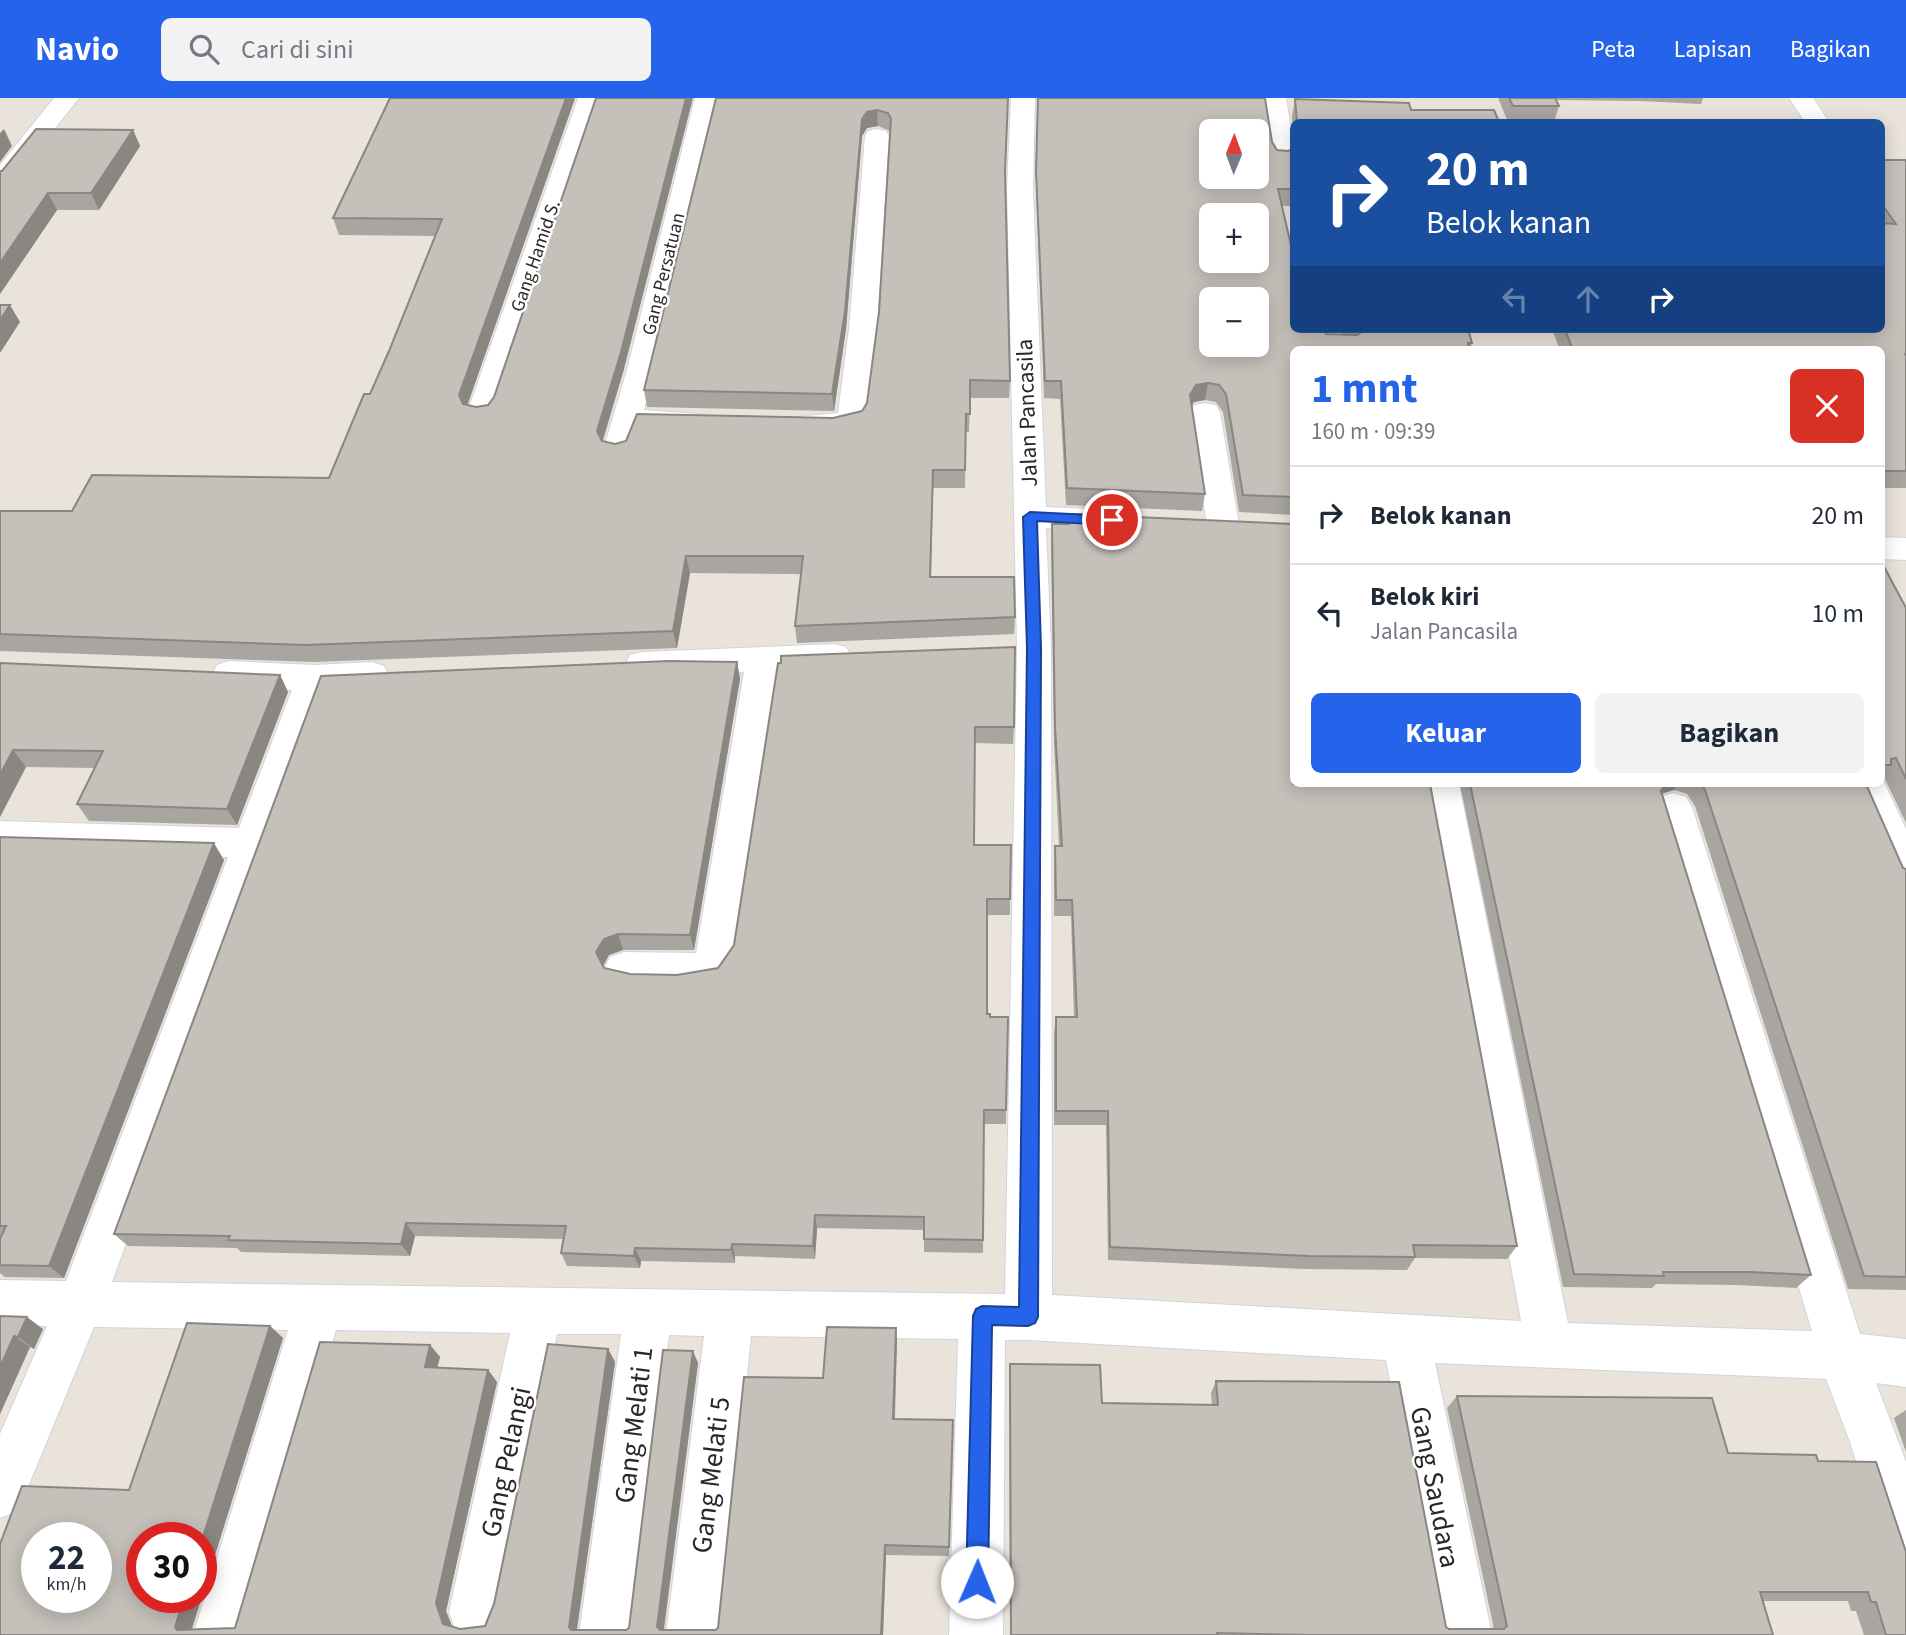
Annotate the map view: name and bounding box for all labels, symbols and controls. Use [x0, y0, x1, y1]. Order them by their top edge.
search box [161, 18, 651, 81]
text: Navio [35, 26, 119, 73]
icon: search [185, 30, 223, 68]
text: Cari di sini [241, 31, 354, 68]
text: Peta [1591, 32, 1636, 67]
text: Lapisan [1674, 32, 1752, 67]
text: Bagikan [1790, 32, 1871, 67]
north arrow [1199, 119, 1269, 189]
map controls [1199, 119, 1269, 357]
text: 20 m [1426, 135, 1530, 205]
icon: right [1311, 147, 1402, 238]
street label: Gang Hamid S. [504, 196, 568, 316]
text: Belok kanan [1426, 200, 1591, 246]
button: + [1199, 203, 1269, 273]
street label: Gang Persatuan [636, 210, 692, 338]
icon: left [1496, 280, 1534, 318]
icon: ahead [1569, 280, 1607, 318]
icon: right [1642, 280, 1680, 318]
button: − [1199, 287, 1269, 357]
street label: Jalan Pancasila [1008, 338, 1046, 488]
text: 1 mnt [1311, 359, 1418, 419]
button: close [1790, 369, 1864, 443]
text: 160 m · 09:39 [1311, 415, 1435, 448]
pin [1082, 490, 1142, 550]
icon: right [1311, 496, 1349, 534]
text: Belok kanan [1370, 497, 1512, 534]
text: 20 m [1811, 497, 1864, 534]
icon: arrive [1093, 501, 1131, 539]
text: Belok kiri [1370, 578, 1479, 615]
icon: left [1311, 594, 1349, 632]
text: 10 m [1811, 595, 1864, 632]
text: Jalan Pancasila [1370, 615, 1518, 648]
button: Keluar [1311, 693, 1581, 773]
button: Bagikan [1595, 693, 1864, 773]
street label: Gang Melati 1 [605, 1344, 663, 1506]
street label: Gang Pelangi [471, 1383, 541, 1541]
street label: Gang Melati 5 [682, 1394, 740, 1556]
street label: Gang Saudara [1400, 1403, 1470, 1571]
speed limit sign: 30 [126, 1522, 217, 1613]
text: 22 [48, 1533, 85, 1583]
position arrow [940, 1545, 1014, 1619]
text: km/h [47, 1572, 86, 1597]

